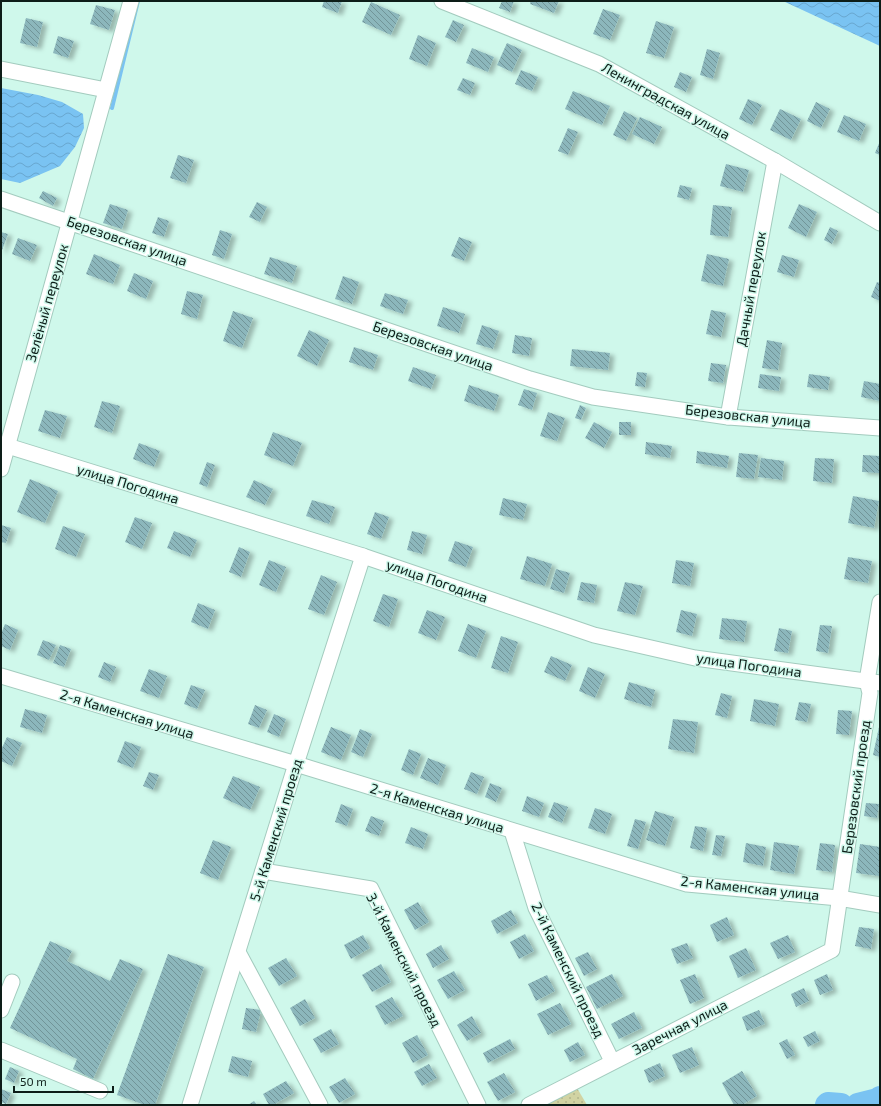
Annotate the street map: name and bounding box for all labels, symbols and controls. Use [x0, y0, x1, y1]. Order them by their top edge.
street label: Ленинградская улица [599, 58, 733, 143]
street label: Березовская улица [65, 212, 190, 269]
street label: Дачный переулок [732, 230, 769, 348]
street label: Зелёный переулок [22, 241, 72, 364]
street label: Березовская улица [371, 317, 496, 374]
street label: Березовская улица [684, 400, 812, 431]
street label: улица Погодина [75, 460, 181, 507]
street label: улица Погодина [384, 555, 490, 606]
street label: улица Погодина [695, 649, 803, 680]
street label: 2-я Каменская улица [58, 685, 196, 742]
street label: Березовский проезд [838, 719, 873, 855]
street label: 5-й Каменский проезд [246, 756, 305, 903]
street label: 2-я Каменская улица [368, 779, 506, 836]
street label: 2-я Каменская улица [680, 872, 820, 903]
street label: 3-й Каменский проезд [363, 890, 446, 1030]
street label: 2-й Каменский проезд [528, 899, 609, 1040]
street label: Заречная улица [629, 995, 730, 1058]
scale bar [14, 1068, 113, 1094]
text: 50 m [20, 1074, 47, 1088]

